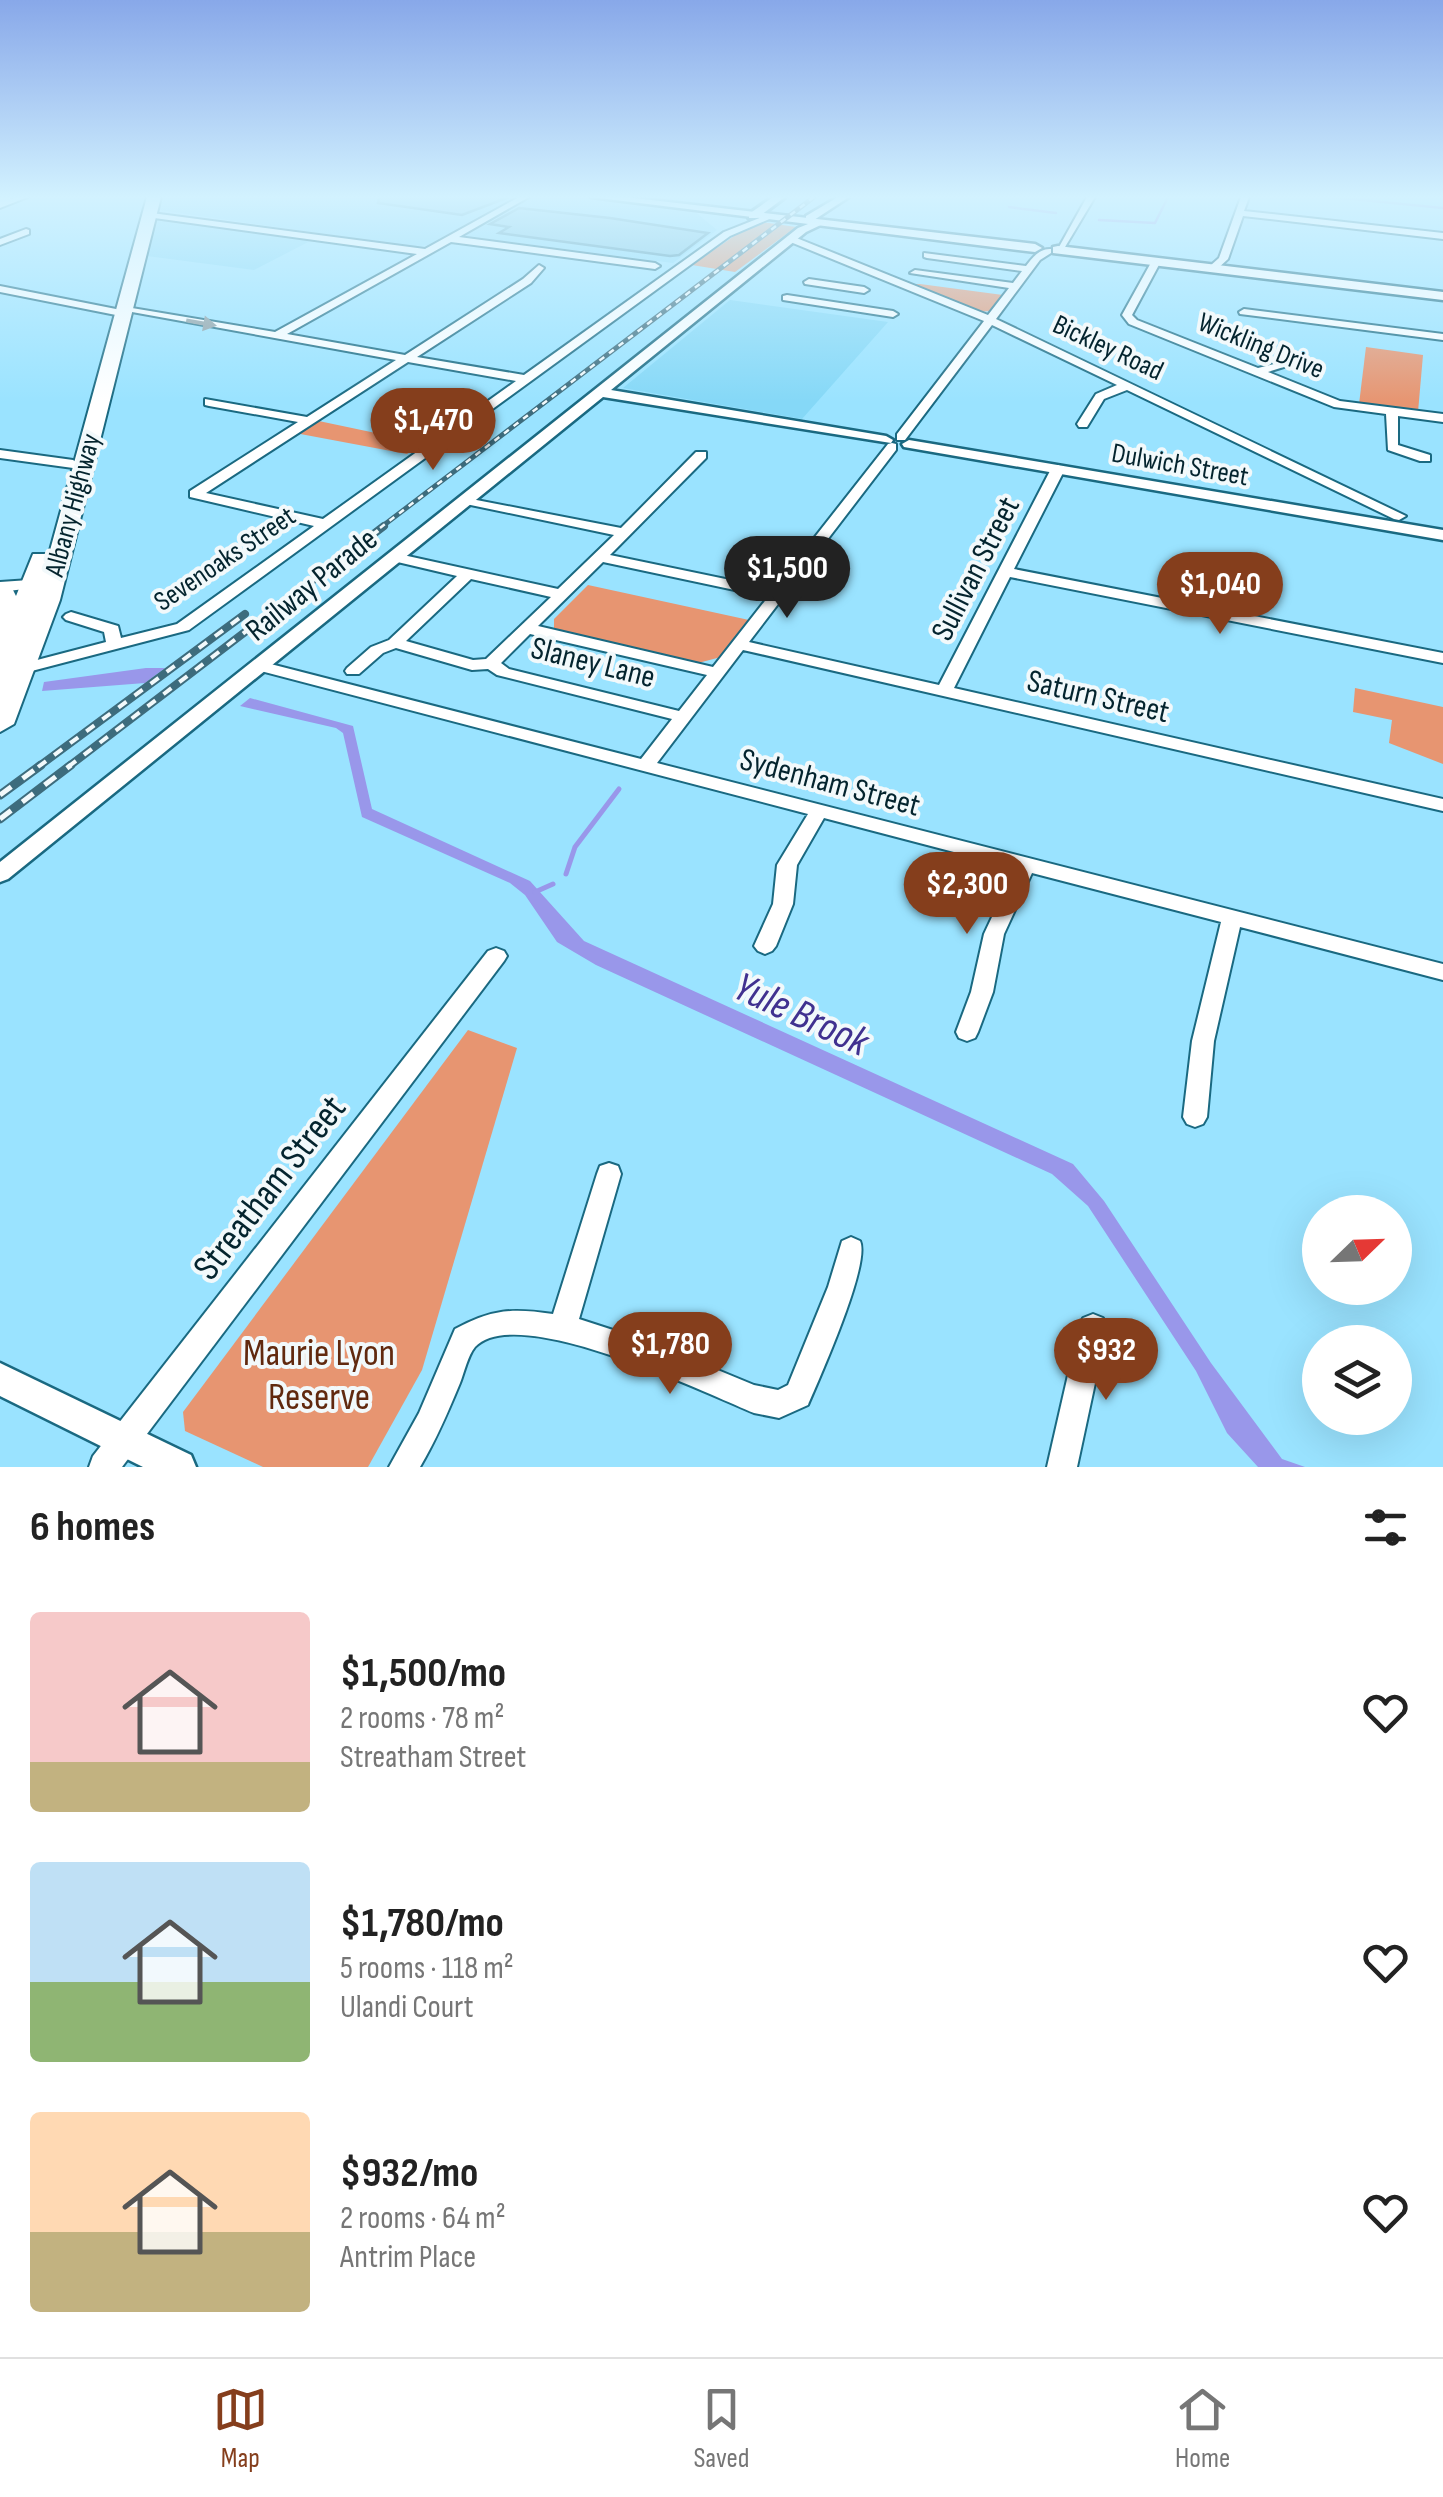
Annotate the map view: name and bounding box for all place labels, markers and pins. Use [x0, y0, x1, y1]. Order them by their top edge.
pin: $1,470 [352, 388, 514, 473]
pin: $1,500 [706, 536, 868, 621]
pin: $1,040 [1139, 552, 1301, 637]
pin: $2,300 [886, 852, 1048, 937]
pin: $1,780 [589, 1312, 751, 1397]
pin: $932 [1047, 1318, 1165, 1403]

